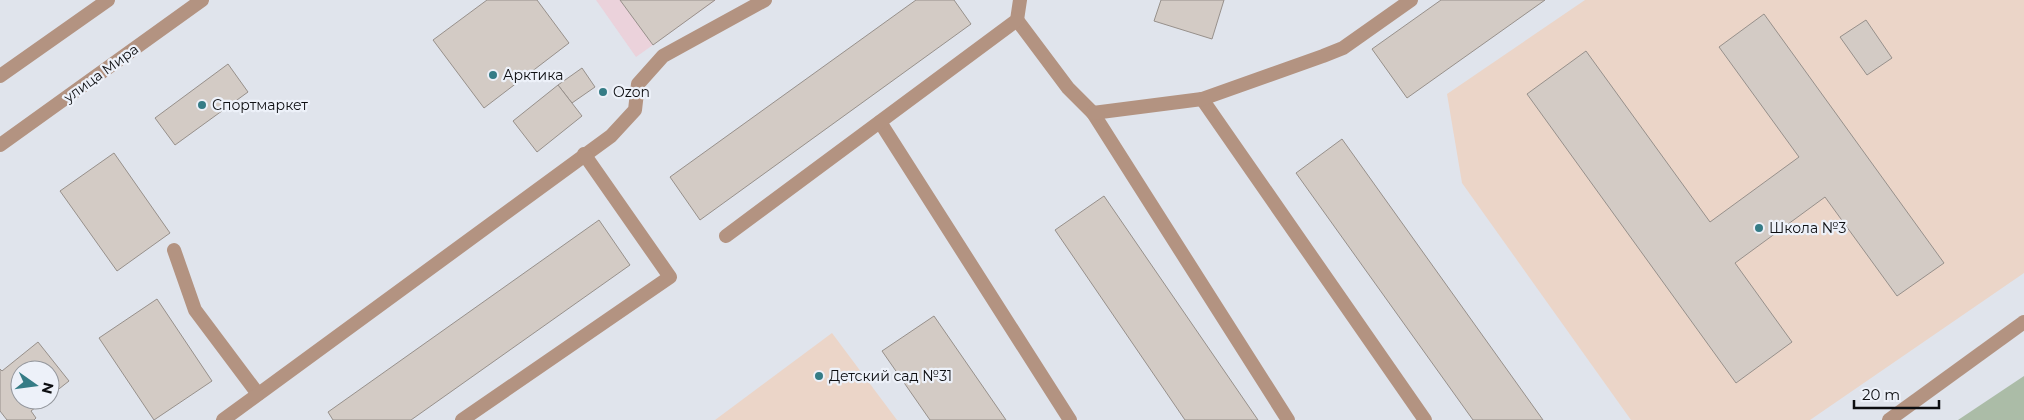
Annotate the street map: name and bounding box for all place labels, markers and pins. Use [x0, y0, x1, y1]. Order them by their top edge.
place label: Арктика [503, 66, 563, 84]
marker: Арктика [487, 69, 499, 81]
place label: Ozon [613, 83, 650, 101]
marker: Ozon [597, 86, 609, 98]
place label: Спортмаркет [212, 96, 308, 114]
marker: Спортмаркет [196, 99, 208, 111]
place label: Школа №3 [1769, 219, 1847, 237]
marker: Школа №3 [1753, 222, 1765, 234]
place label: Детский сад №31 [829, 367, 952, 385]
marker: Детский сад №31 [813, 370, 825, 382]

